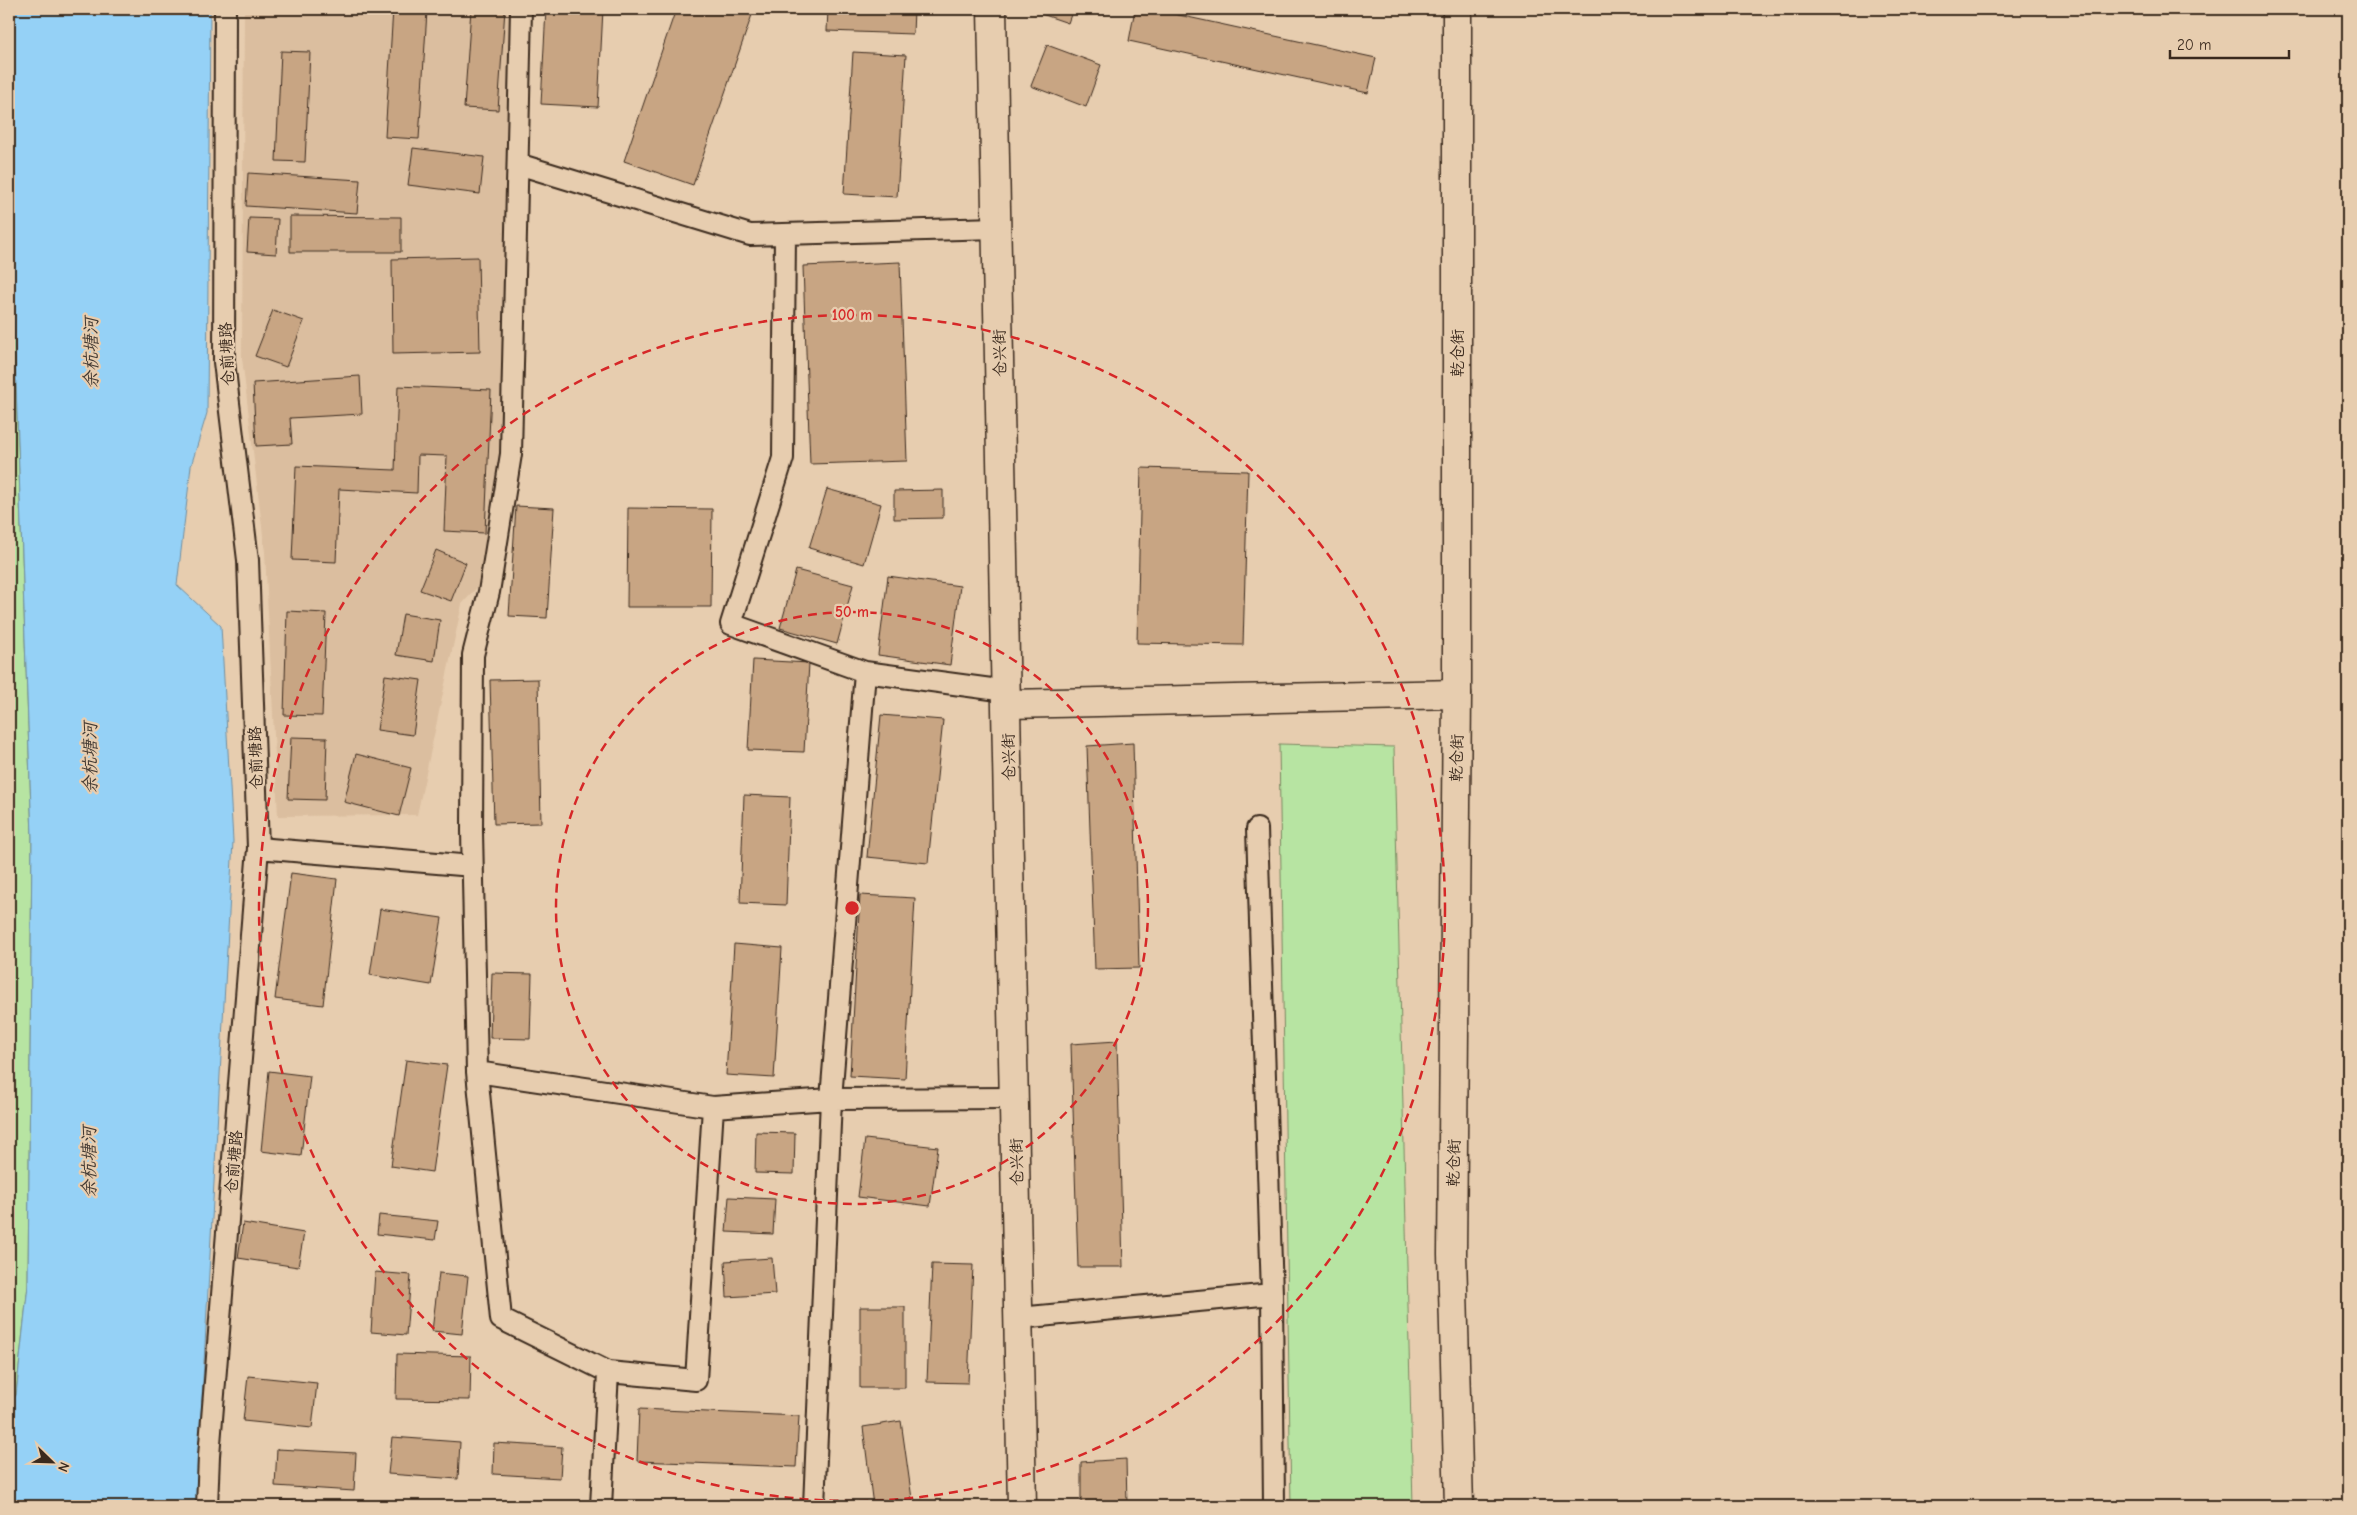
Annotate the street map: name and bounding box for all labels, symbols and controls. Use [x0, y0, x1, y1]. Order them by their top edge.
scale bar [2170, 28, 2288, 60]
text: 20 m [2177, 36, 2211, 54]
text: 100 m [832, 306, 872, 324]
water label: 余杭塘河 [81, 314, 102, 389]
street label: 仓前塘路 [216, 322, 238, 386]
street label: 仓兴街 [991, 329, 1009, 377]
street label: 乾仓街 [1449, 329, 1467, 377]
text: 50 m [835, 603, 869, 621]
water label: 余杭塘河 [80, 719, 101, 794]
street label: 仓前塘路 [246, 726, 266, 790]
street label: 仓兴街 [1000, 733, 1018, 781]
street label: 乾仓街 [1448, 734, 1466, 782]
centre of rings [843, 899, 861, 917]
water label: 余杭塘河 [79, 1123, 100, 1198]
street label: 仓前塘路 [222, 1129, 246, 1195]
street label: 仓兴街 [1008, 1138, 1026, 1186]
street label: 乾仓街 [1445, 1139, 1463, 1187]
north arrow [28, 1438, 78, 1488]
text: N [54, 1459, 73, 1474]

